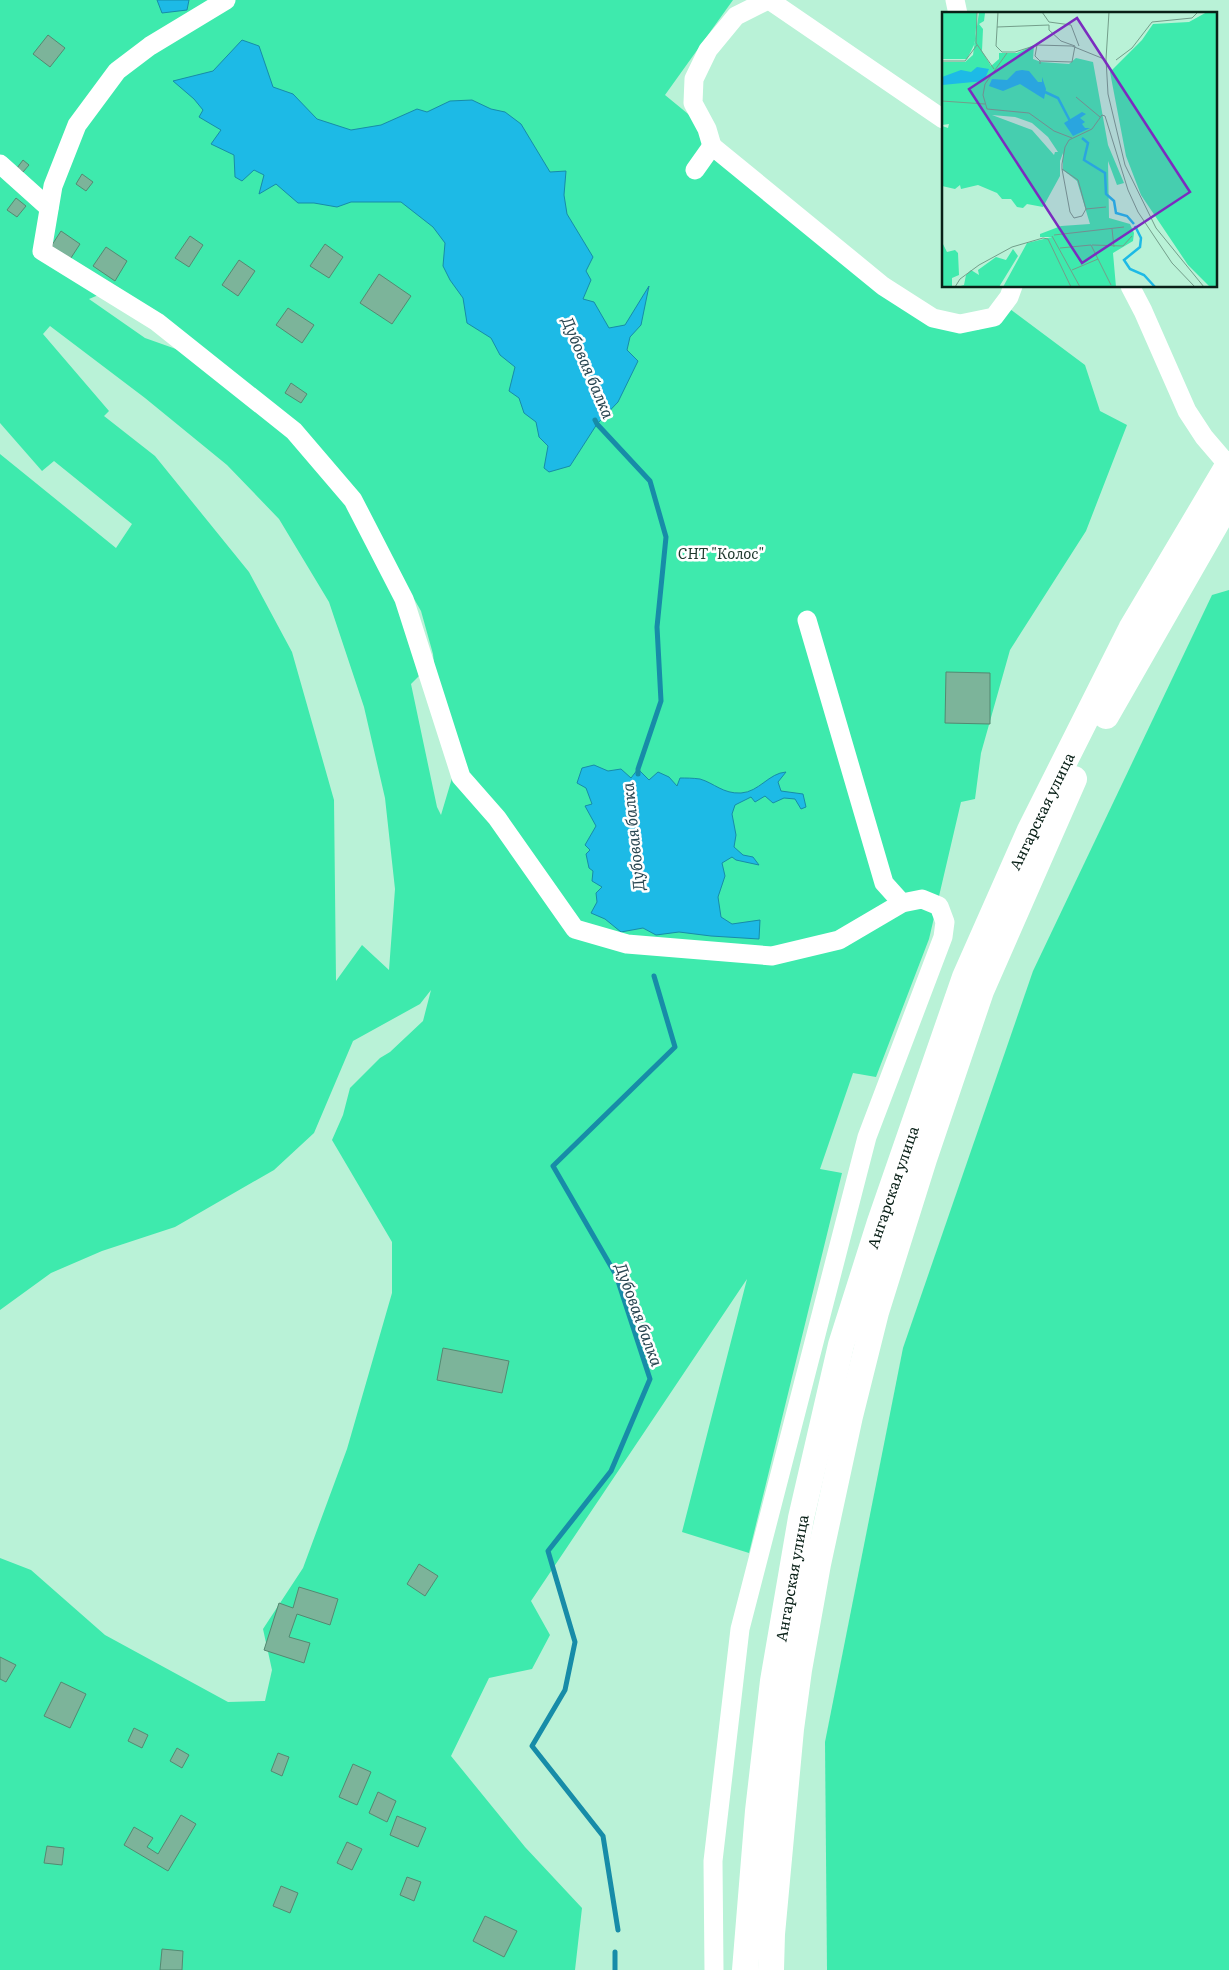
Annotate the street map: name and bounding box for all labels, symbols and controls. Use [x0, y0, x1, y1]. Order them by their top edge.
inset map [942, 12, 1216, 288]
water label: Дубовая балка [557, 312, 622, 423]
park label: СНТ "Колос" [678, 541, 764, 564]
street label: Ангарская улица [1002, 747, 1080, 874]
water label: Дубовая балка [614, 781, 650, 892]
street label: Ангарская улица [860, 1122, 924, 1252]
water label: Дубовая балка [610, 1259, 670, 1370]
street label: Ангарская улица [769, 1512, 814, 1643]

